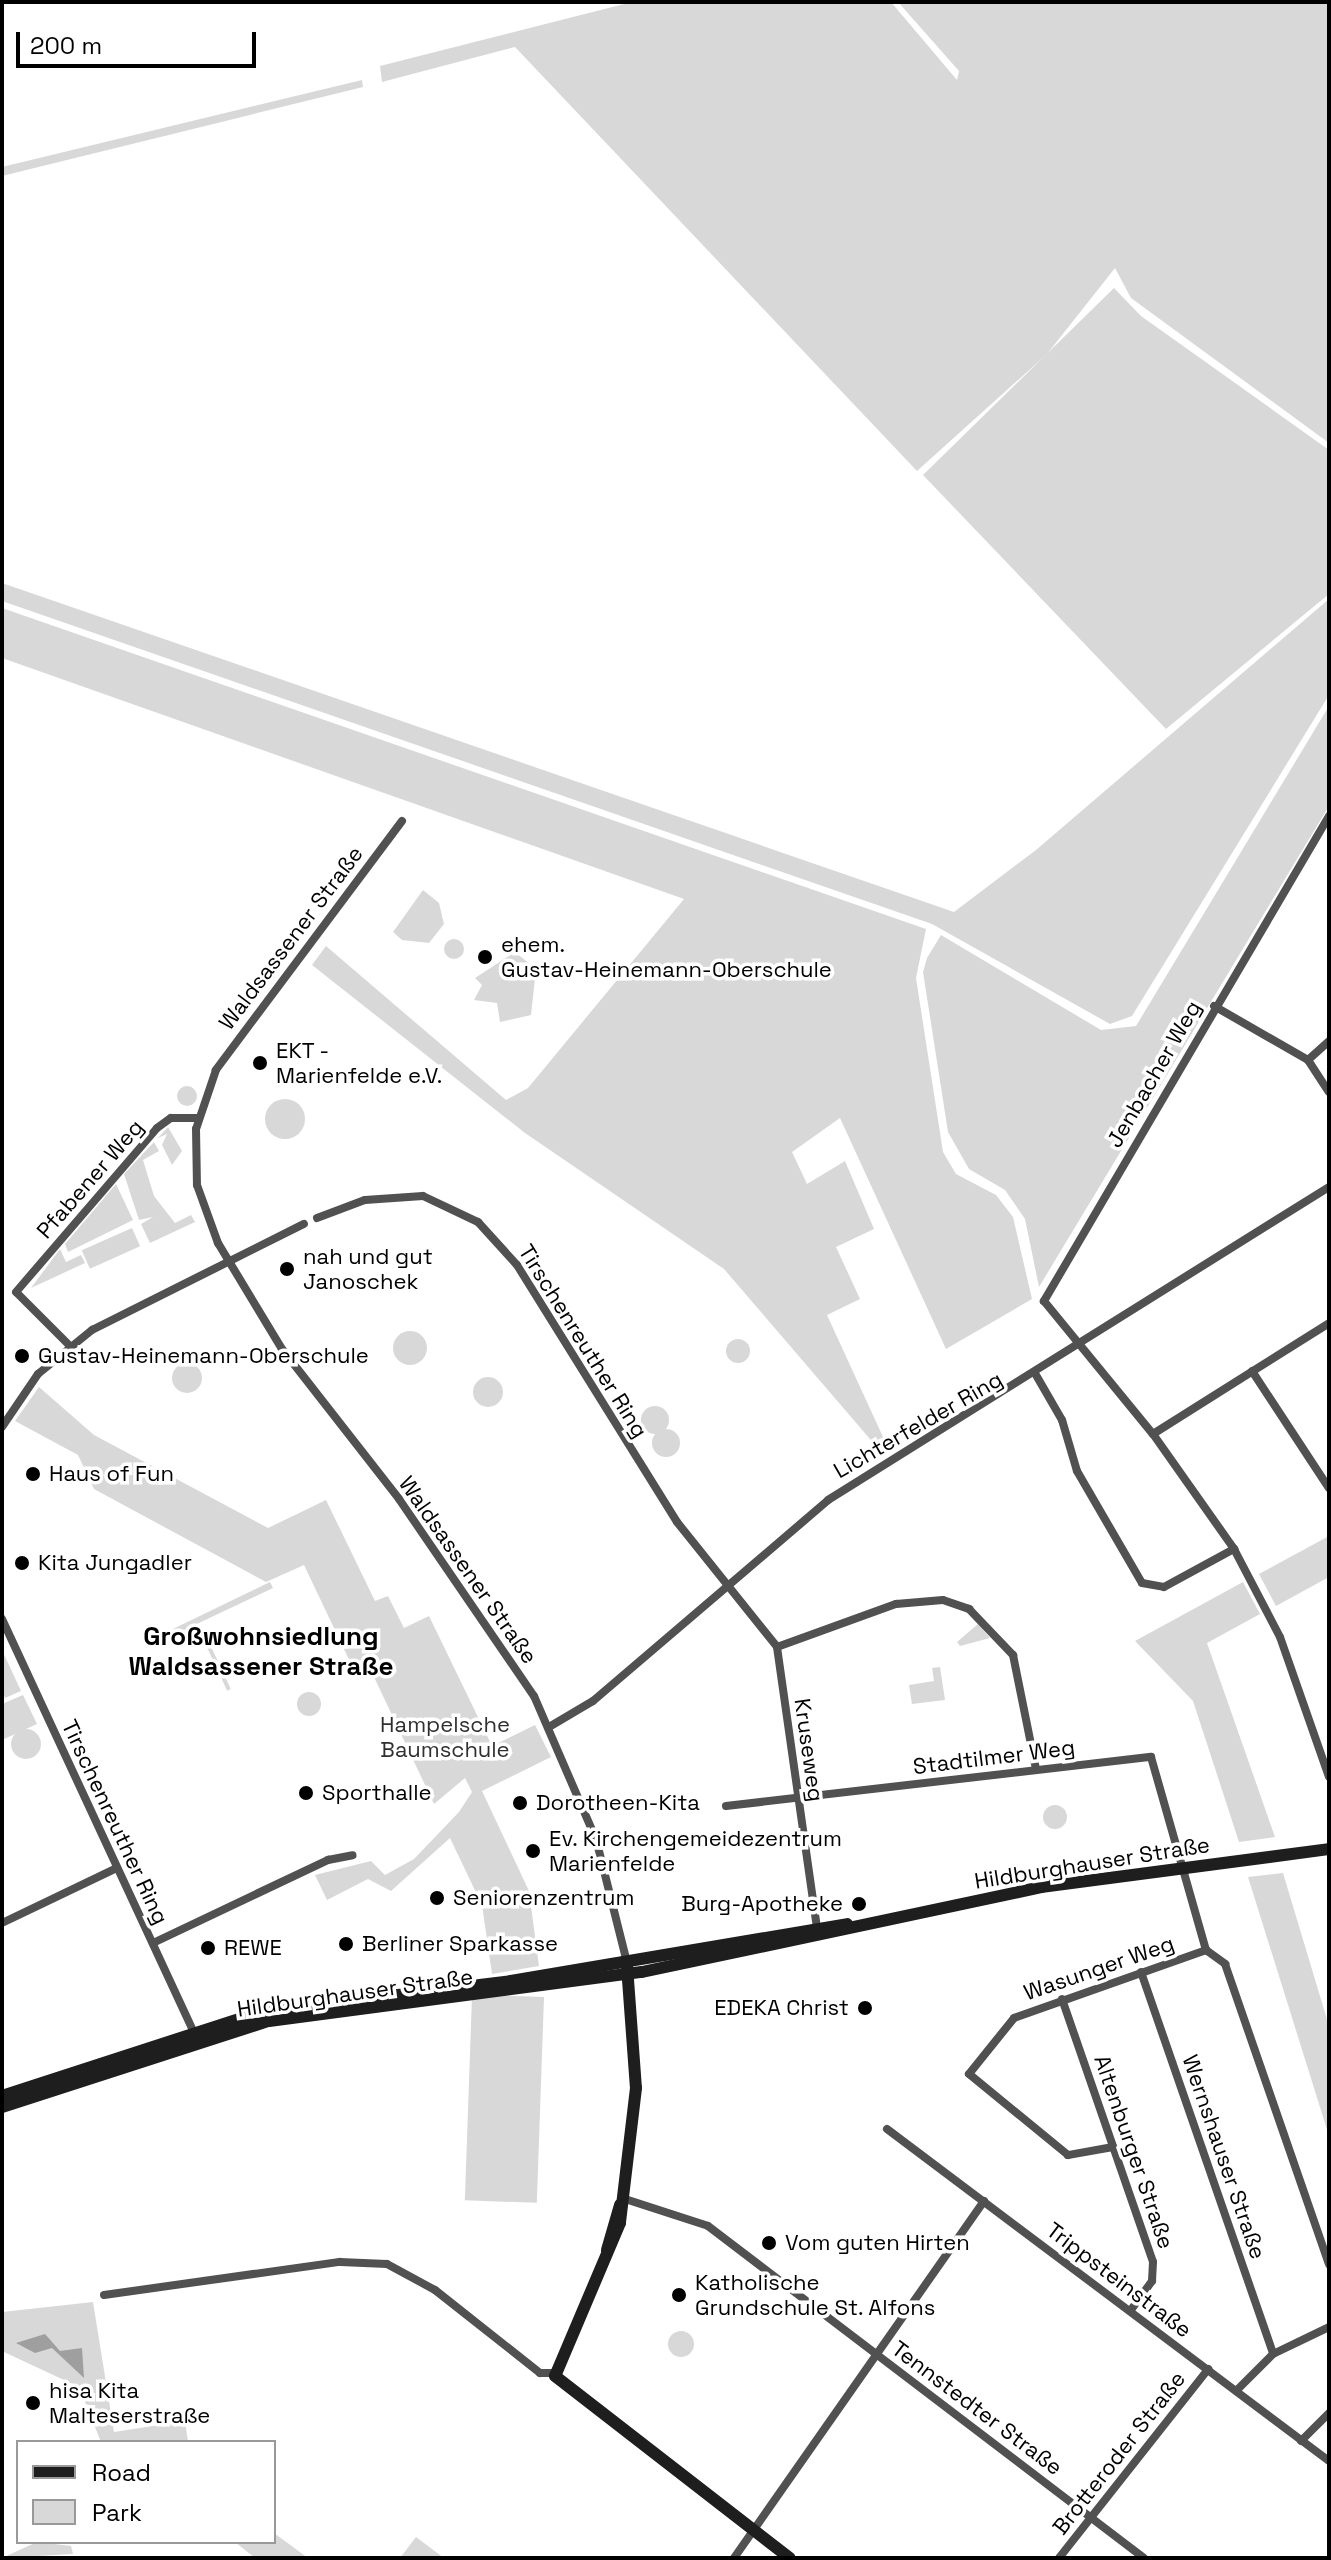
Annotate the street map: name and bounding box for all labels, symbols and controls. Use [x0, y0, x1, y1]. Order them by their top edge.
scale bar [20, 16, 260, 66]
text: 200 m [30, 30, 102, 61]
street label: Waldsassener Straße [213, 841, 369, 1035]
place label: ehem. Gustav-Heinemann-Oberschule [501, 931, 832, 982]
marker: ehem. Gustav-Heinemann-Oberschule [476, 948, 494, 966]
street label: Jenbacher Weg [1101, 996, 1207, 1152]
place label: EKT - Marienfelde e.V. [276, 1037, 442, 1088]
marker: EKT - Marienfelde e.V. [251, 1054, 269, 1072]
street label: Pfabener Weg [31, 1114, 149, 1244]
street label: Tirschenreuther Ring [513, 1240, 653, 1442]
place label: nah und gut Janoschek [303, 1243, 433, 1294]
marker: nah und gut Janoschek [278, 1260, 296, 1278]
place label: Gustav-Heinemann-Oberschule [38, 1343, 369, 1369]
marker: Gustav-Heinemann-Oberschule [13, 1347, 31, 1365]
street label: Lichterfelder Ring [829, 1366, 1007, 1484]
place label: Haus of Fun [49, 1461, 174, 1487]
marker: Haus of Fun [24, 1465, 42, 1483]
street label: Waldsassener Straße [393, 1471, 543, 1669]
place label: Kita Jungadler [38, 1550, 192, 1576]
marker: Kita Jungadler [13, 1554, 31, 1572]
district label: Großwohnsiedlung Waldsassener Straße [129, 1621, 393, 1682]
street label: Kruseweg [789, 1697, 829, 1803]
park label: Hampelsche Baumschule [380, 1711, 510, 1762]
street label: Tirschenreuther Ring [56, 1715, 174, 1929]
street label: Stadtilmer Weg [912, 1734, 1076, 1780]
place label: Sporthalle [322, 1780, 432, 1806]
marker: Sporthalle [297, 1784, 315, 1802]
place label: Dorotheen-Kita [536, 1790, 700, 1816]
marker: Dorotheen-Kita [511, 1794, 529, 1812]
place label: Ev. Kirchengemeidezentrum Marienfelde [549, 1825, 843, 1876]
street label: Hildburghauser Straße [972, 1831, 1212, 1895]
marker: Ev. Kirchengemeidezentrum Marienfelde [524, 1842, 542, 1860]
place label: Seniorenzentrum [453, 1885, 634, 1911]
marker: Seniorenzentrum [428, 1889, 446, 1907]
place label: Burg-Apotheke [681, 1891, 843, 1917]
marker: Burg-Apotheke [850, 1895, 868, 1913]
street label: Wasunger Weg [1020, 1930, 1178, 2006]
place label: Berliner Sparkasse [362, 1931, 558, 1957]
place label: REWE [224, 1935, 282, 1961]
marker: Berliner Sparkasse [337, 1935, 355, 1953]
marker: REWE [199, 1939, 217, 1957]
street label: Hildburghauser Straße [235, 1963, 475, 2023]
place label: EDEKA Christ [714, 1995, 849, 2021]
marker: EDEKA Christ [856, 1999, 874, 2017]
street label: Wernshauser Straße [1177, 2051, 1271, 2263]
street label: Altenburger Straße [1088, 2052, 1180, 2252]
street label: Trippsteinstraße [1041, 2217, 1197, 2343]
place label: Vom guten Hirten [785, 2230, 970, 2256]
marker: Vom guten Hirten [760, 2234, 778, 2252]
place label: Katholische Grundschule St. Alfons [695, 2269, 936, 2320]
marker: Katholische Grundschule St. Alfons [670, 2286, 688, 2304]
street label: Tennstedter Straße [887, 2335, 1067, 2481]
street label: Brotteroder Straße [1047, 2366, 1191, 2540]
place label: hisa Kita Malteserstraße [49, 2377, 210, 2428]
marker: hisa Kita Malteserstraße [24, 2394, 42, 2412]
legend [16, 2440, 276, 2544]
text: Road [92, 2457, 151, 2488]
text: Park [92, 2497, 142, 2528]

